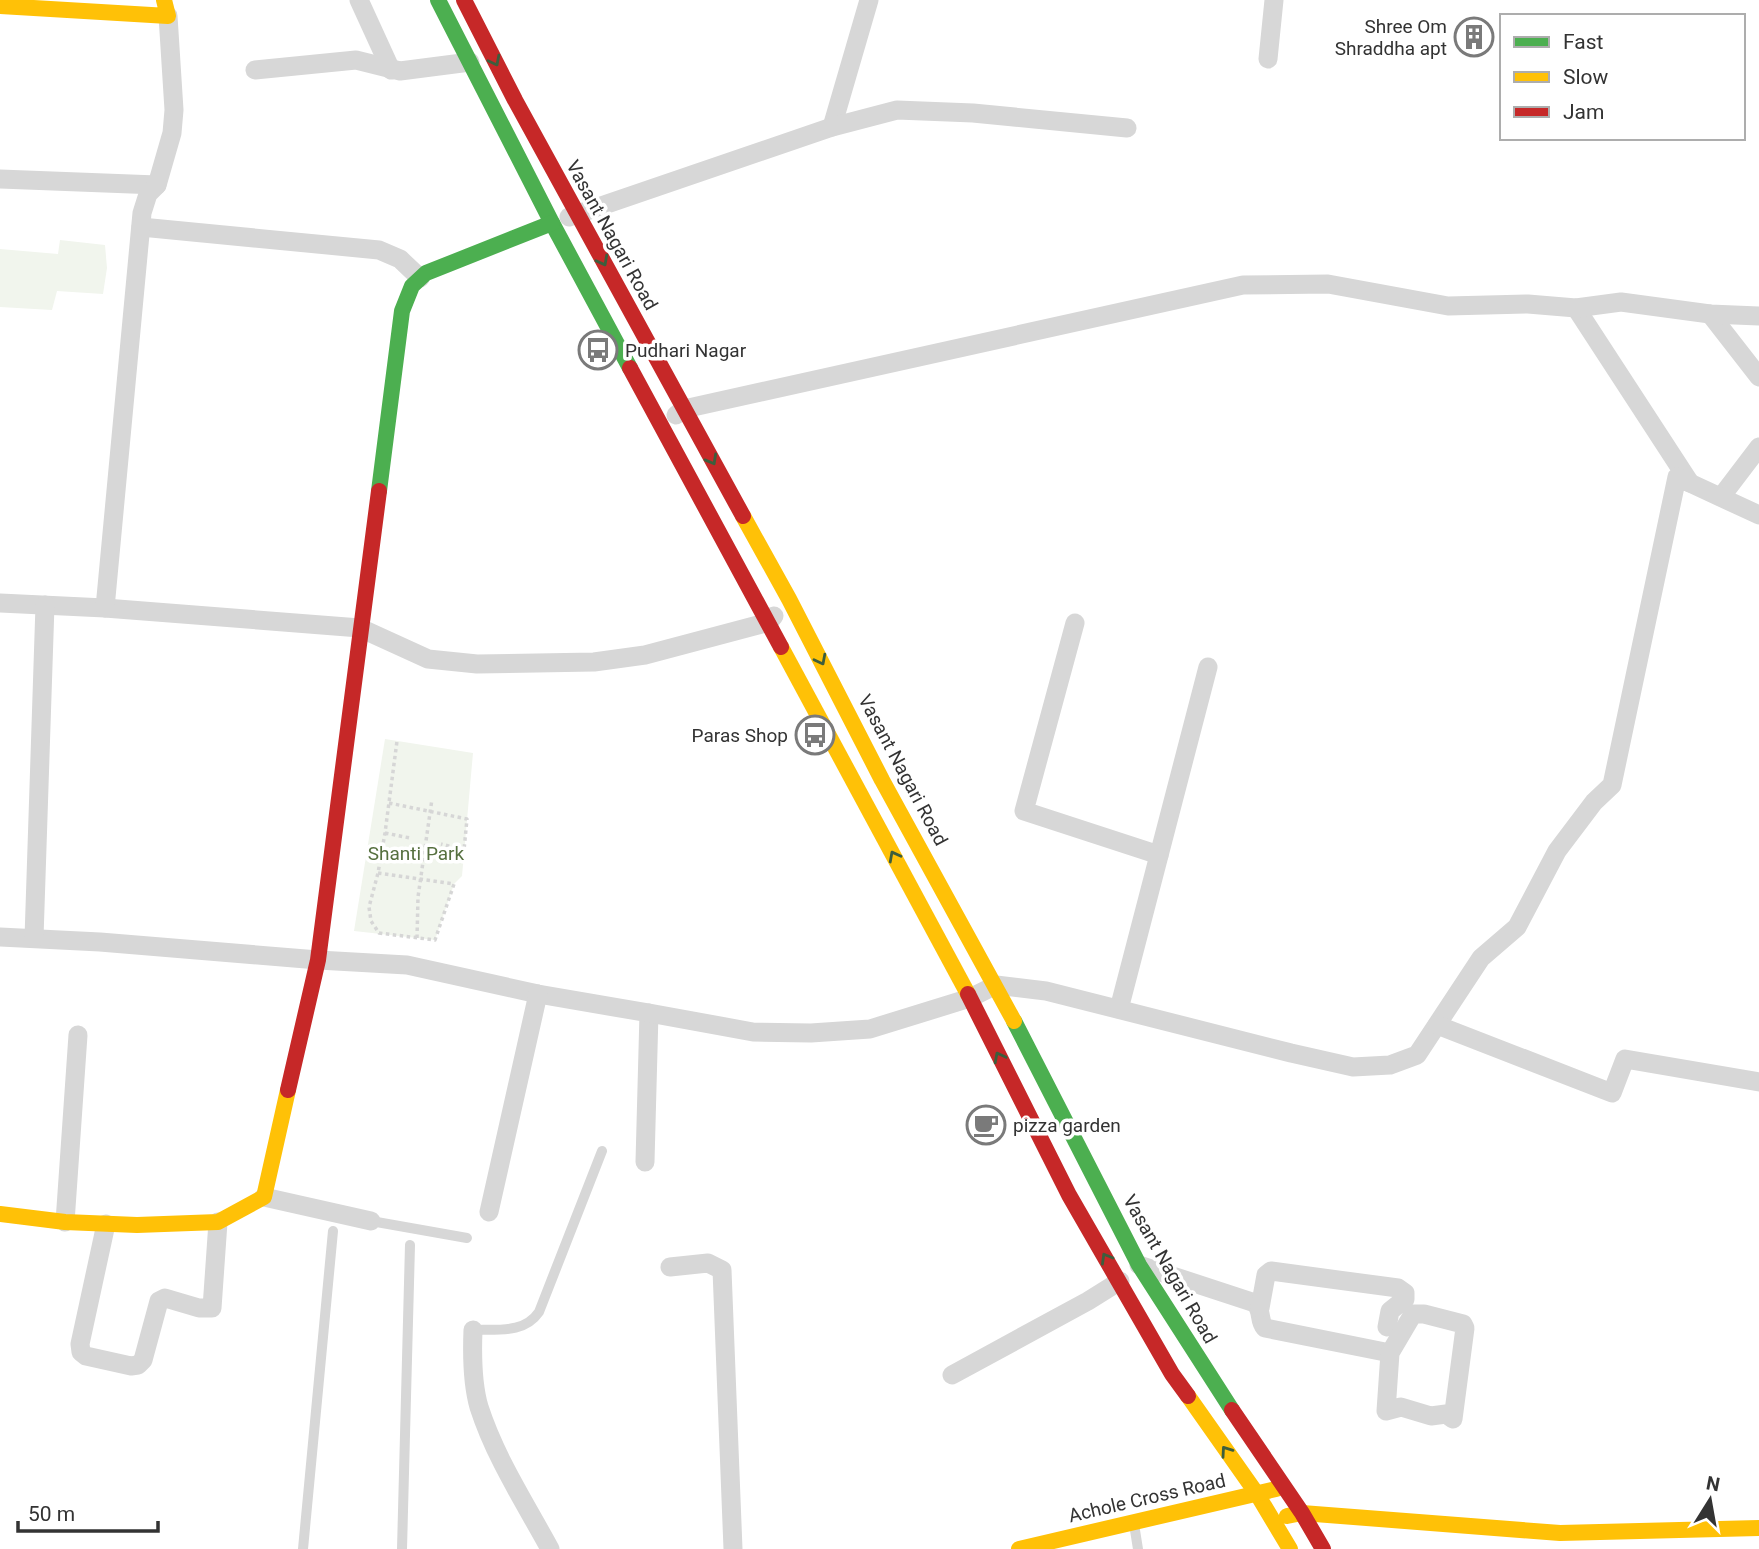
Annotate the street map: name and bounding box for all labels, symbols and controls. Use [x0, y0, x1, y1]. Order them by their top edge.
legend [1500, 14, 1745, 140]
place label: Shree Om Shraddha apt [1335, 15, 1447, 60]
building icon: Shree Om Shraddha apt [1453, 16, 1495, 58]
text: Fast [1563, 30, 1604, 54]
one-way arrow [486, 54, 500, 66]
text: Slow [1563, 65, 1609, 89]
text: Jam [1563, 100, 1604, 124]
street label: Vasant Nagari Road [561, 156, 663, 314]
one-way arrow [595, 254, 608, 266]
bus stop icon: Pudhari Nagar [577, 329, 619, 371]
place label: Pudhari Nagar [625, 339, 747, 362]
one-way arrow [704, 453, 718, 466]
one-way arrow [812, 653, 826, 665]
street label: Vasant Nagari Road [853, 691, 953, 849]
bus stop icon: Paras Shop [794, 714, 836, 756]
place label: Paras Shop [692, 724, 788, 747]
park label: Shanti Park [368, 842, 465, 865]
one-way arrow [889, 850, 902, 863]
one-way arrow [994, 1052, 1008, 1064]
cafe icon: pizza garden [965, 1104, 1007, 1146]
place label: pizza garden [1013, 1114, 1121, 1137]
street label: Vasant Nagari Road [1118, 1191, 1222, 1347]
one-way arrow [1101, 1253, 1114, 1265]
one-way arrow [1222, 1446, 1234, 1459]
north arrow [1675, 1465, 1745, 1535]
street label: Achole Cross Road [1066, 1469, 1228, 1527]
text: N [1704, 1471, 1722, 1496]
scale bar [18, 1490, 158, 1534]
text: 50 m [28, 1502, 75, 1526]

